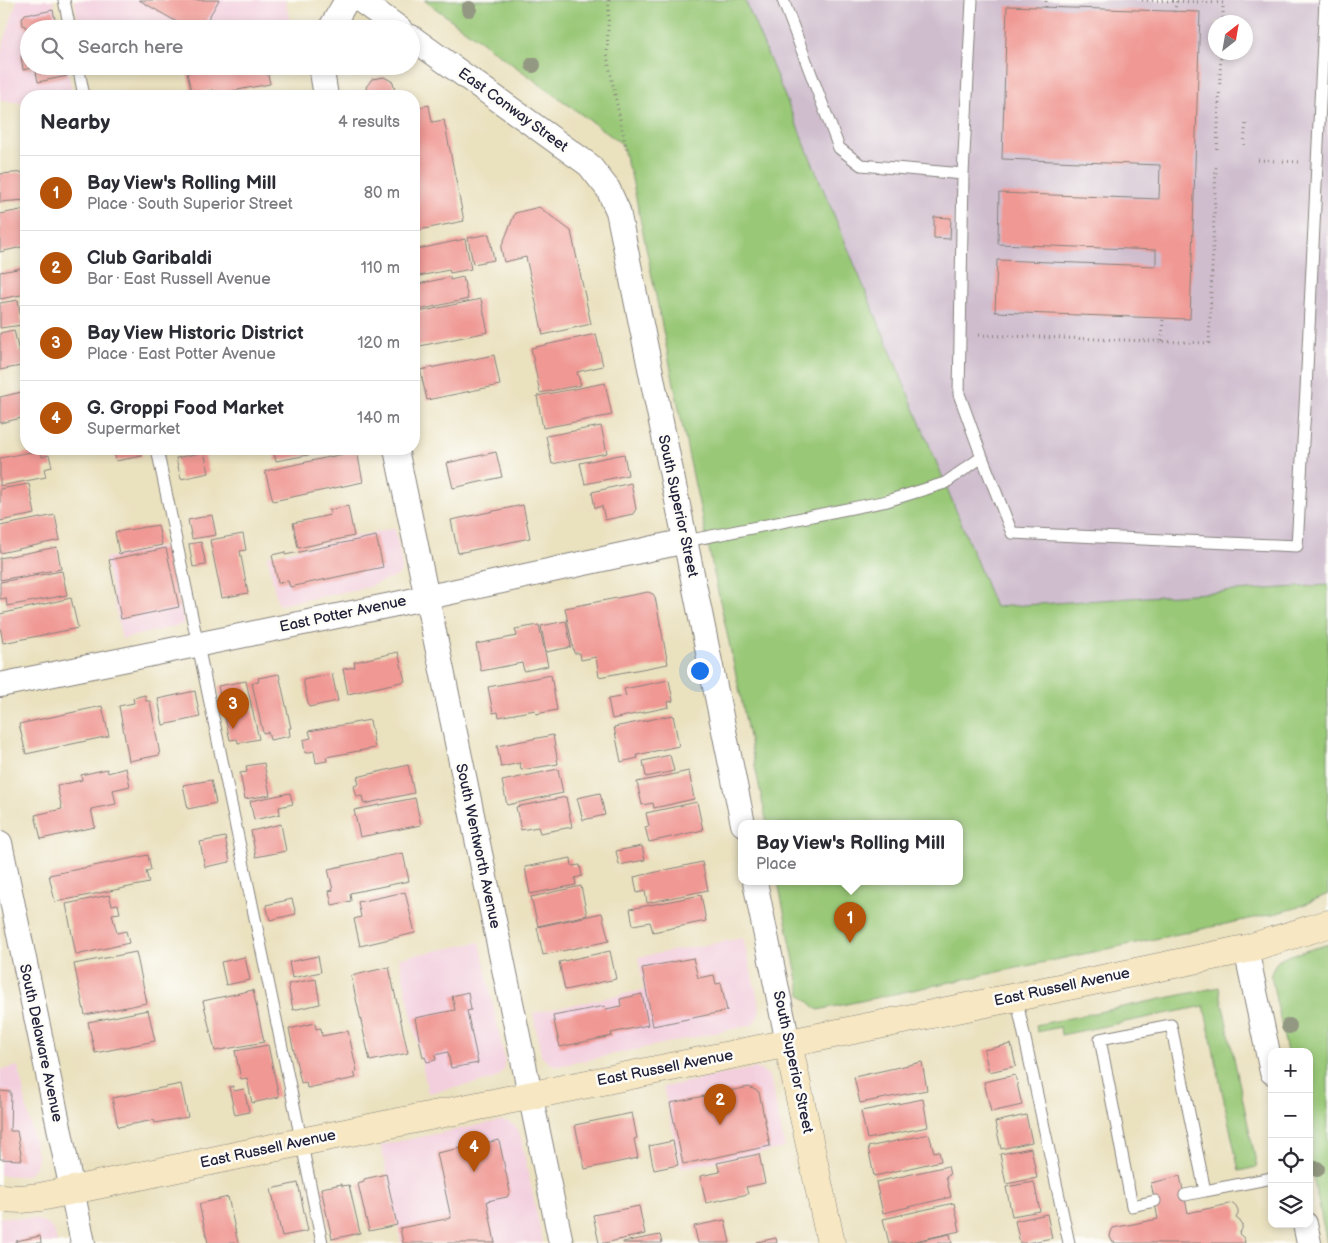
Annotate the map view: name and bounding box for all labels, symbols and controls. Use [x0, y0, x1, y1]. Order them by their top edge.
north arrow [1208, 15, 1253, 60]
search box [20, 20, 420, 75]
icon: search [38, 34, 66, 62]
text: Search here [78, 36, 183, 59]
street label: East Conway Street [454, 64, 572, 156]
text: Nearby [40, 110, 110, 135]
text: 4 results [338, 113, 400, 132]
text: Bay View's Rolling Mill [87, 172, 276, 195]
text: 1 [53, 184, 59, 203]
text: 80 m [364, 184, 400, 203]
text: Place · South Superior Street [87, 195, 293, 214]
text: Club Garibaldi [87, 247, 212, 270]
text: 2 [51, 259, 61, 278]
text: 110 m [361, 259, 400, 278]
text: Bar · East Russell Avenue [87, 270, 271, 289]
text: Bay View Historic District [87, 322, 304, 345]
text: 3 [51, 334, 61, 353]
text: 120 m [357, 334, 400, 353]
text: Place · East Potter Avenue [87, 345, 276, 364]
text: G. Groppi Food Market [87, 397, 284, 420]
text: 4 [51, 409, 61, 428]
text: 140 m [357, 409, 400, 428]
text: Supermarket [87, 420, 180, 439]
street label: South Superior Street [654, 433, 702, 579]
street label: East Potter Avenue [278, 591, 408, 637]
your location [687, 658, 713, 684]
pin: 3 [217, 688, 249, 729]
street label: South Wentworth Avenue [451, 762, 505, 930]
popup [738, 820, 963, 885]
text: Bay View's Rolling Mill [756, 832, 945, 855]
text: Place [756, 855, 796, 874]
pin: 1 [834, 902, 866, 943]
street label: South Delaware Avenue [15, 962, 67, 1124]
street label: East Russell Avenue [992, 963, 1132, 1011]
street label: South Superior Street [769, 989, 817, 1135]
street label: East Russell Avenue [595, 1045, 735, 1091]
map controls [1268, 1048, 1313, 1228]
button: + [1268, 1048, 1313, 1093]
pin: 2 [704, 1084, 736, 1125]
button: − [1268, 1093, 1313, 1138]
street label: East Russell Avenue [198, 1125, 338, 1173]
pin: 4 [458, 1131, 490, 1172]
button: locate [1268, 1138, 1313, 1183]
button: layers [1268, 1183, 1313, 1228]

